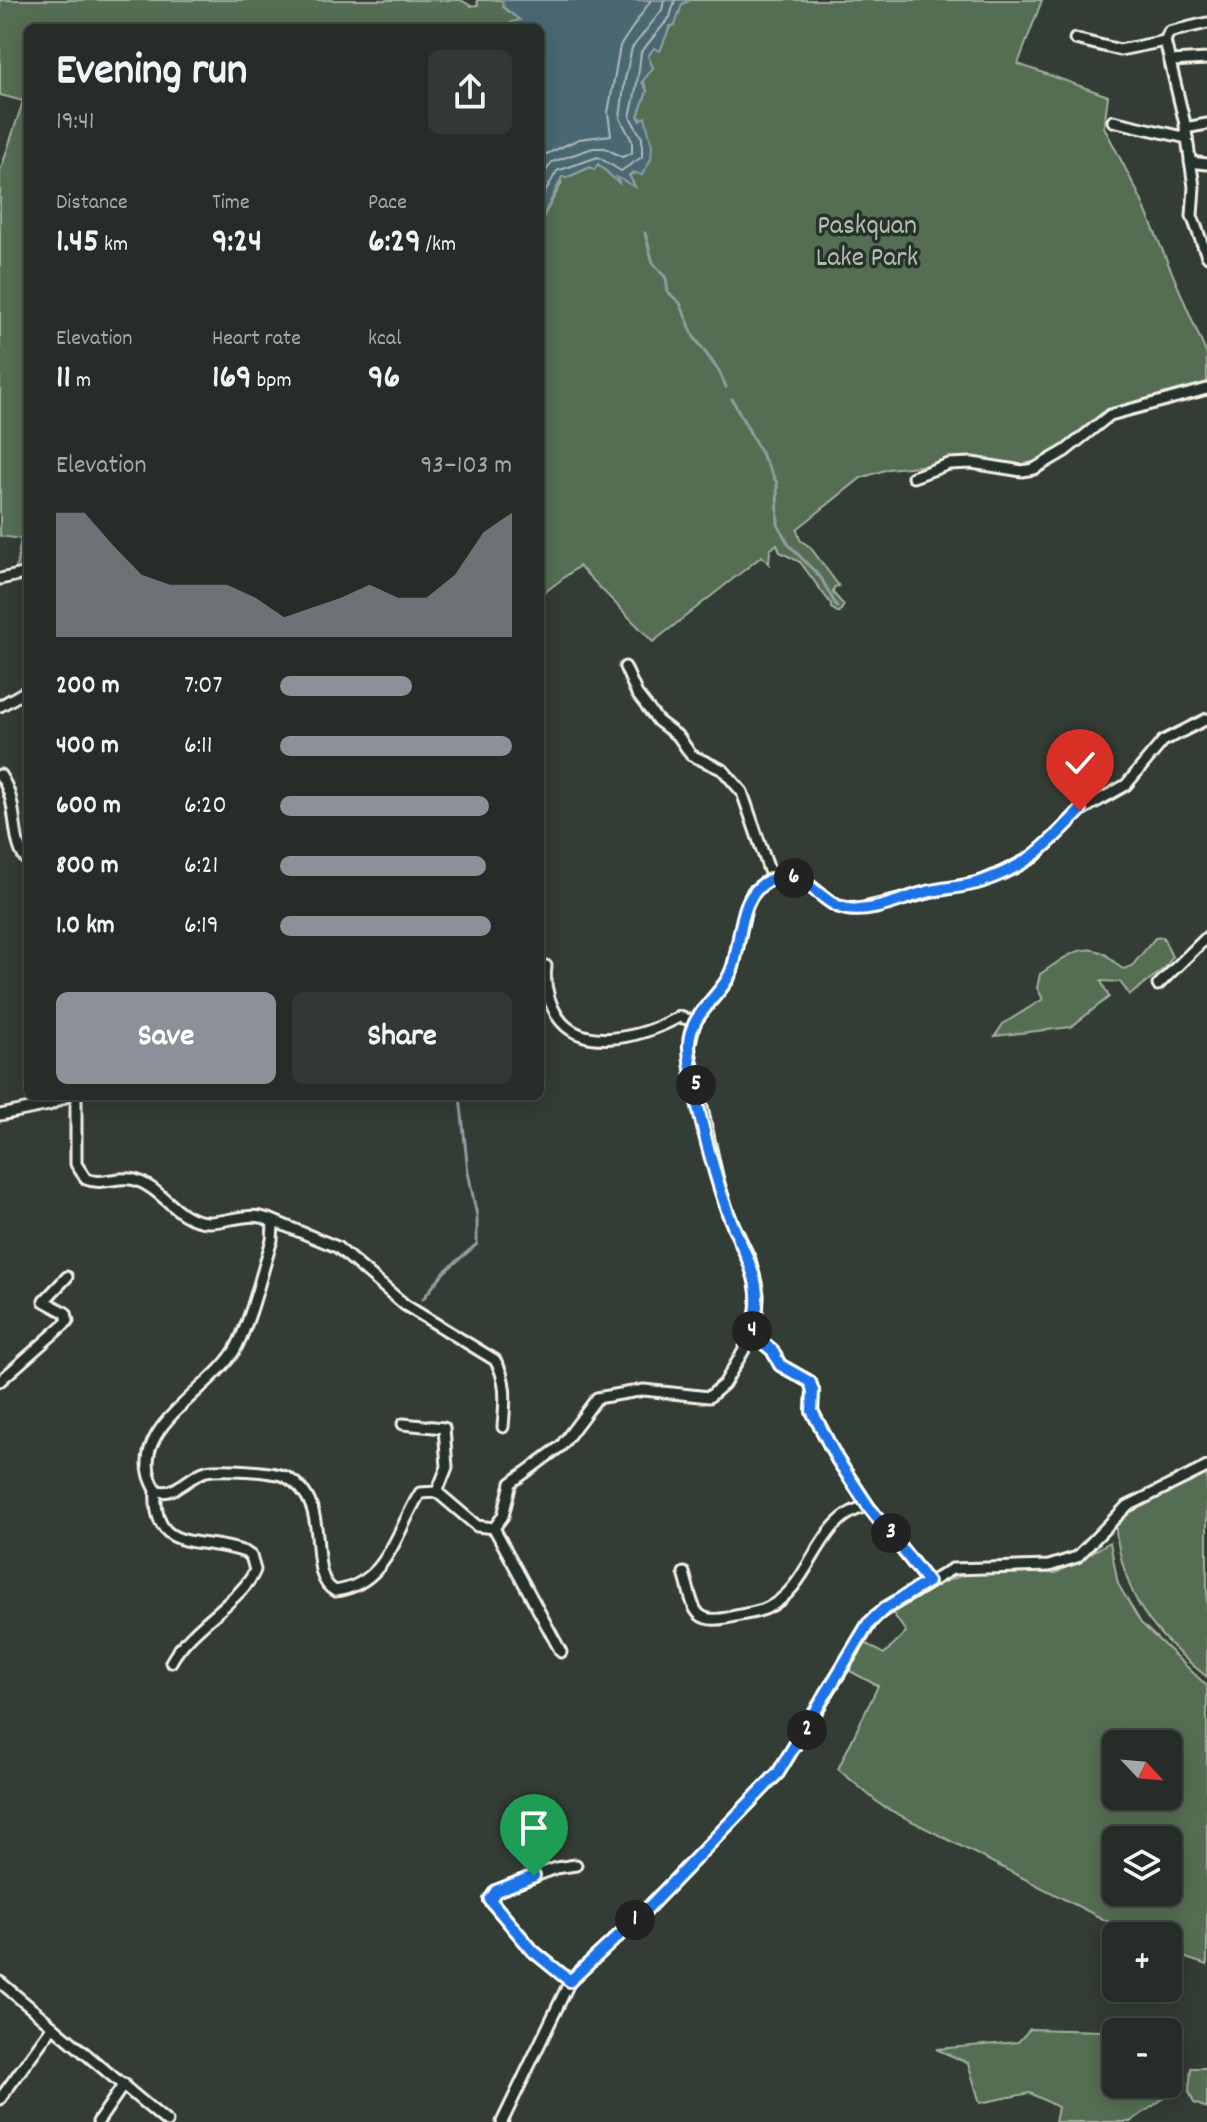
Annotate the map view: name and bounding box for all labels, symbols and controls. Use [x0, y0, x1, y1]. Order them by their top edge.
text: Evening run [56, 42, 247, 105]
button: share [428, 50, 512, 134]
text: 19:41 [56, 104, 94, 141]
text: Distance [56, 188, 128, 219]
text: Time [212, 188, 250, 219]
text: Pace [368, 188, 407, 219]
park label: Paskquan Lake Park [816, 208, 918, 280]
text: 1.45 [56, 219, 99, 268]
text: 9:24 [212, 219, 262, 268]
text: 6:29 [368, 219, 421, 268]
text: km [99, 230, 128, 261]
text: /km [421, 230, 456, 261]
text: Elevation [56, 324, 133, 355]
text: Heart rate [212, 324, 301, 355]
text: kcal [368, 324, 401, 355]
text: 11 [56, 355, 71, 404]
text: 169 [212, 355, 252, 404]
text: 96 [368, 355, 400, 404]
text: m [71, 366, 91, 397]
text: bpm [252, 366, 292, 397]
text: Elevation [56, 448, 146, 485]
text: 93–103 m [420, 448, 512, 485]
text: 200 m [56, 668, 120, 705]
text: 7:07 [184, 668, 222, 705]
text: 400 m [56, 728, 119, 765]
text: 6:11 [184, 728, 212, 765]
pin [1046, 729, 1114, 811]
icon: check [1058, 741, 1102, 785]
text: 600 m [56, 788, 121, 825]
text: 6:20 [184, 788, 227, 825]
text: 800 m [56, 848, 119, 885]
text: 6:21 [184, 848, 218, 885]
pin: 6 [774, 858, 814, 898]
text: 6 [789, 862, 799, 893]
text: 1.0 km [56, 908, 115, 945]
text: 6:19 [184, 908, 219, 945]
button: Save [56, 992, 276, 1084]
button: Share [292, 992, 512, 1084]
pin: 5 [676, 1065, 716, 1105]
text: 5 [691, 1069, 701, 1100]
pin: 4 [732, 1311, 772, 1351]
text: 4 [747, 1315, 757, 1346]
pin: 3 [871, 1513, 911, 1553]
text: 3 [886, 1517, 896, 1548]
pin: 2 [787, 1710, 827, 1750]
text: 2 [802, 1714, 812, 1745]
north arrow [1102, 1730, 1182, 1810]
map controls [1102, 1730, 1182, 2098]
pin [500, 1794, 568, 1876]
icon: arrive [512, 1806, 556, 1850]
button: layers [1102, 1826, 1182, 1906]
pin: 1 [615, 1900, 655, 1940]
text: 1 [633, 1904, 637, 1935]
button: + [1102, 1922, 1182, 2002]
button: − [1102, 2018, 1182, 2098]

